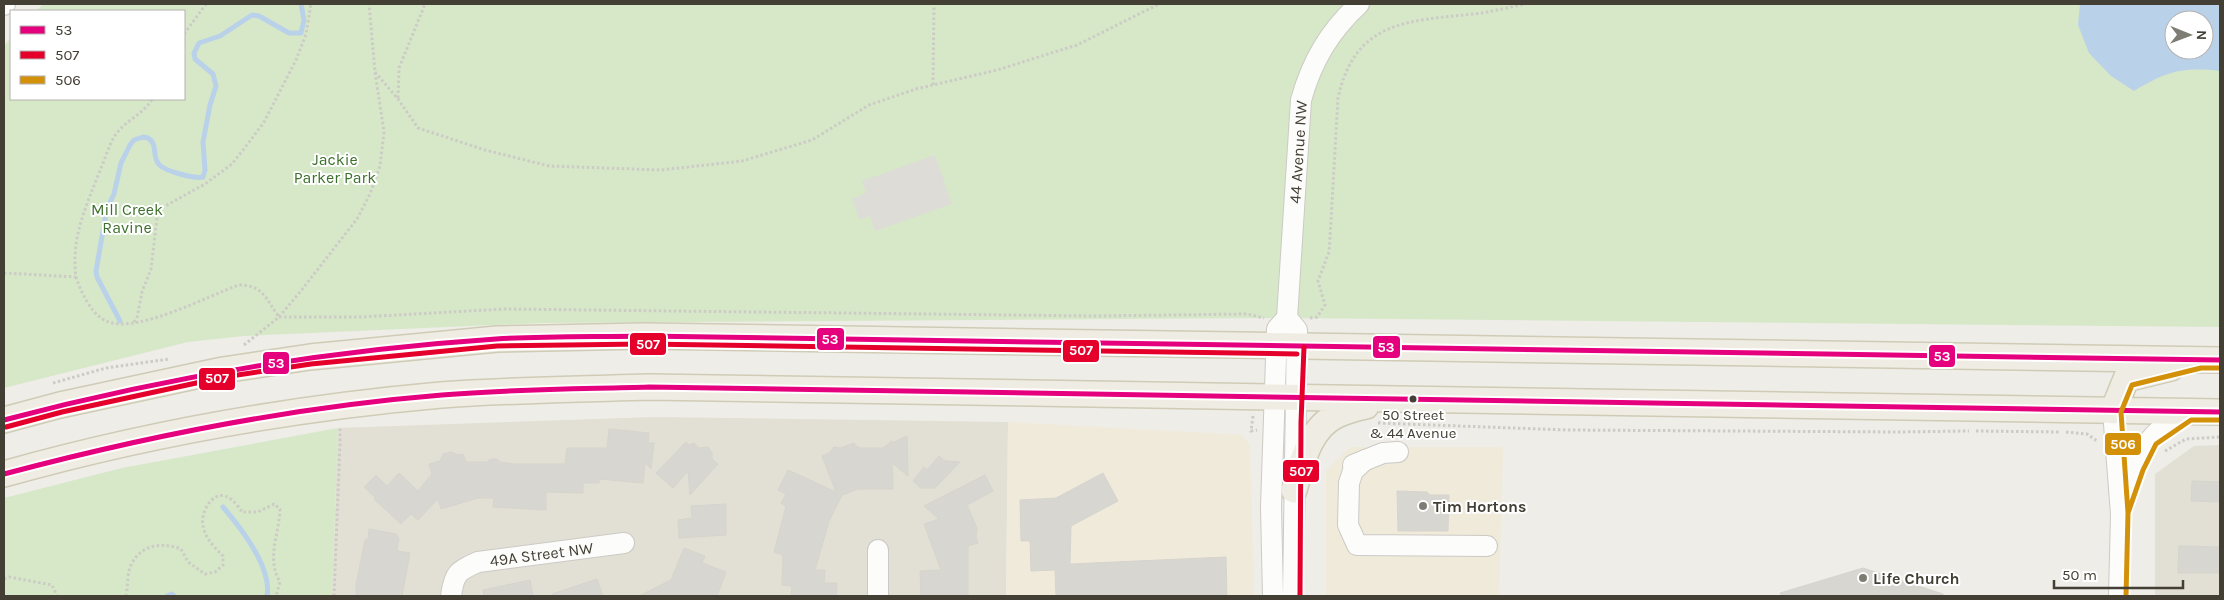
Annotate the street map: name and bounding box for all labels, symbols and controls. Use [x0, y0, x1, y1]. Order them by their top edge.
legend [10, 10, 185, 100]
north arrow [2164, 10, 2214, 60]
text: 53 [55, 21, 72, 39]
text: N [2193, 30, 2210, 40]
text: 507 [55, 46, 79, 64]
text: 506 [55, 71, 81, 89]
street label: 44 Avenue NW [1285, 99, 1311, 204]
park label: Jackie Parker Park [294, 150, 376, 187]
park label: Mill Creek Ravine [91, 200, 163, 237]
line badge: 53 [816, 327, 845, 351]
text: 53 [822, 331, 838, 348]
line badge: 507 [629, 332, 667, 356]
line badge: 53 [1372, 335, 1401, 359]
text: 507 [636, 336, 660, 353]
line badge: 507 [1062, 339, 1100, 363]
text: 53 [1378, 339, 1394, 356]
text: 507 [1069, 342, 1093, 359]
line badge: 53 [1928, 344, 1956, 368]
text: 53 [1934, 348, 1950, 365]
line badge: 53 [262, 351, 290, 375]
text: 53 [268, 355, 284, 372]
line badge: 507 [198, 367, 236, 391]
text: 507 [205, 370, 229, 387]
marker: 50 Street & 44 Avenue [1408, 394, 1418, 404]
place label: 50 Street & 44 Avenue [1370, 406, 1456, 442]
line badge: 506 [2104, 432, 2142, 456]
text: 506 [2110, 436, 2136, 453]
line badge: 507 [1282, 459, 1320, 483]
text: 507 [1289, 463, 1313, 480]
place label: Tim Hortons [1433, 497, 1526, 516]
marker: Tim Hortons [1417, 500, 1429, 512]
street label: 49A Street NW [489, 537, 595, 570]
scale bar [2054, 558, 2183, 590]
text: 50 m [2062, 566, 2097, 584]
place label: Life Church [1873, 569, 1959, 588]
marker: Life Church [1857, 572, 1869, 584]

